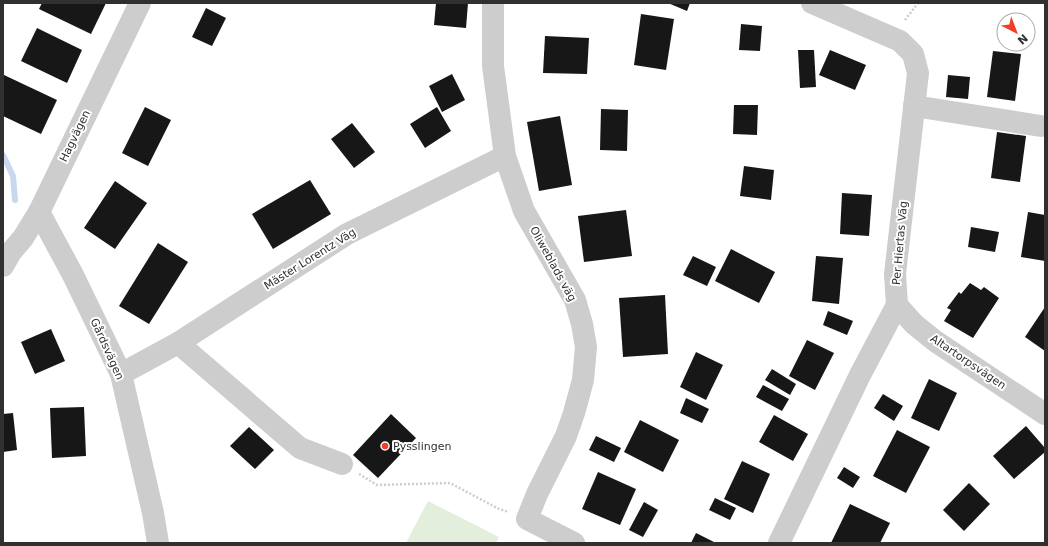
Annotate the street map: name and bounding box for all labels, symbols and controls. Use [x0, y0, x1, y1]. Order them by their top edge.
north arrow [996, 12, 1036, 52]
text: N [1015, 31, 1030, 47]
street label: Hagvägen [57, 108, 93, 164]
street label: Per Hiertas Väg [890, 200, 910, 286]
street label: Oliweblads väg [527, 224, 579, 304]
street label: Mäster Lorentz Väg [262, 225, 358, 293]
street label: Gårdsvägen [88, 316, 126, 382]
street label: Altartorpsvägen [928, 332, 1008, 392]
place label: Pysslingen [393, 440, 451, 453]
marker: Pysslingen [380, 441, 390, 451]

